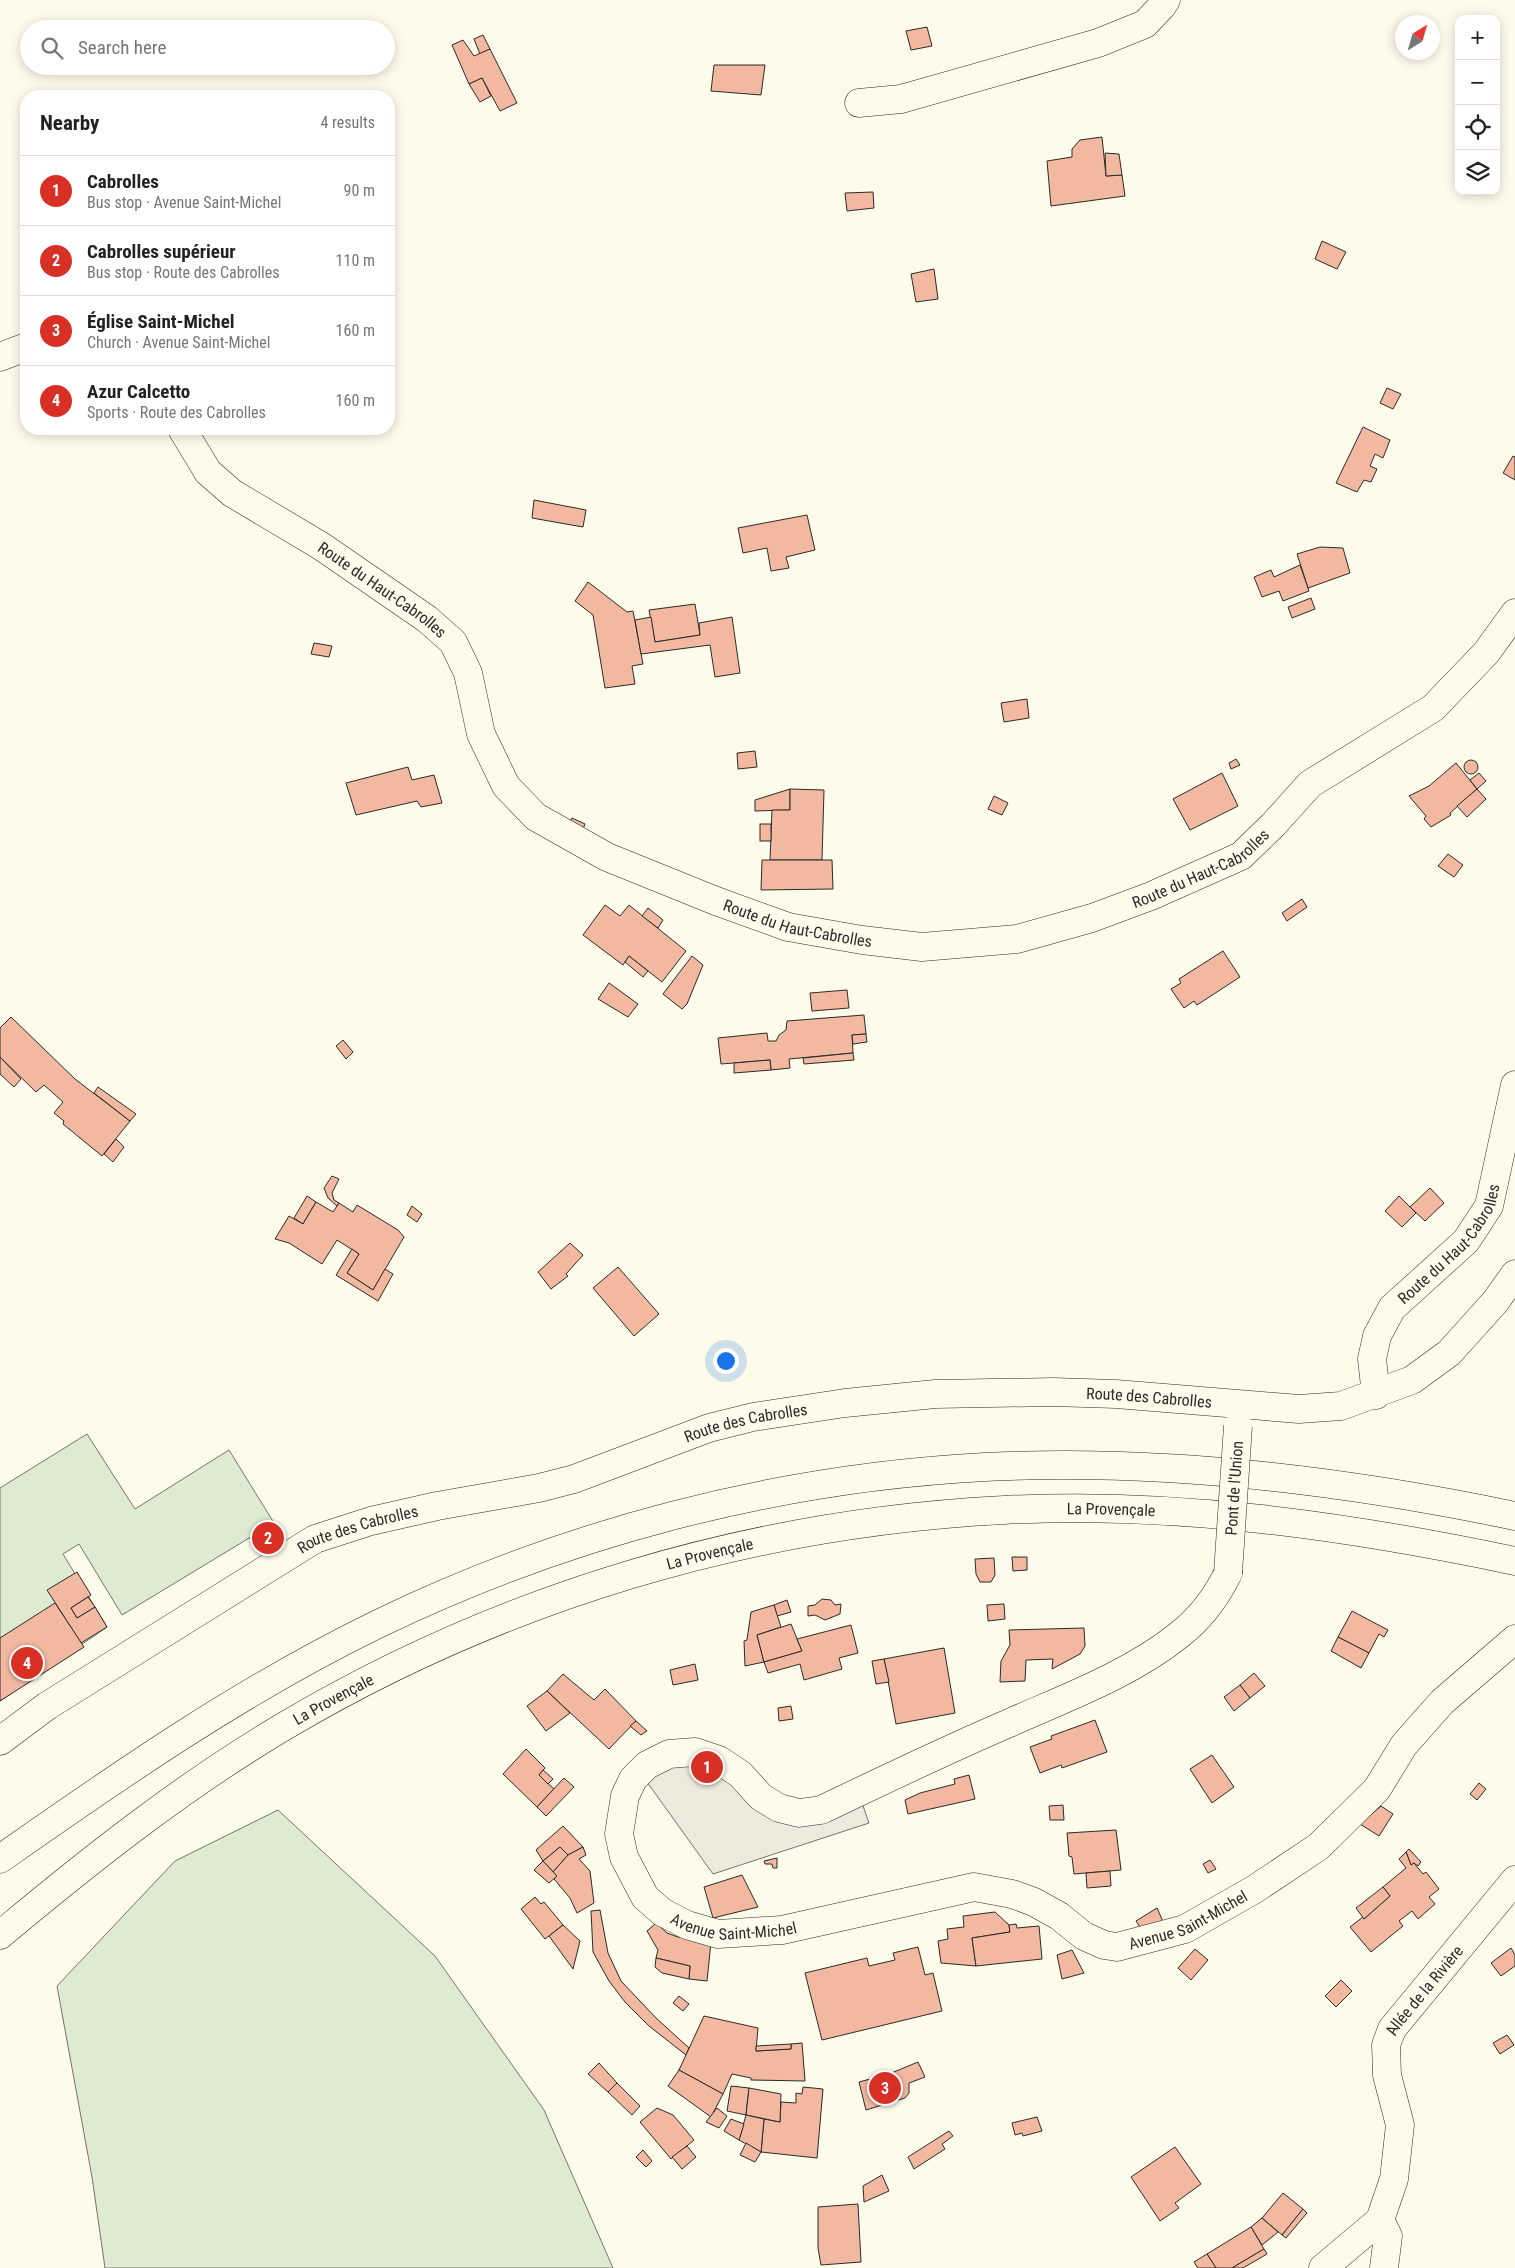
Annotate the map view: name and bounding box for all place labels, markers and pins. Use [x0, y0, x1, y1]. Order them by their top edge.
pin: 2 [252, 1519, 284, 1557]
pin: 4 [11, 1644, 43, 1682]
pin: 1 [691, 1748, 723, 1786]
pin: 3 [869, 2069, 901, 2107]

